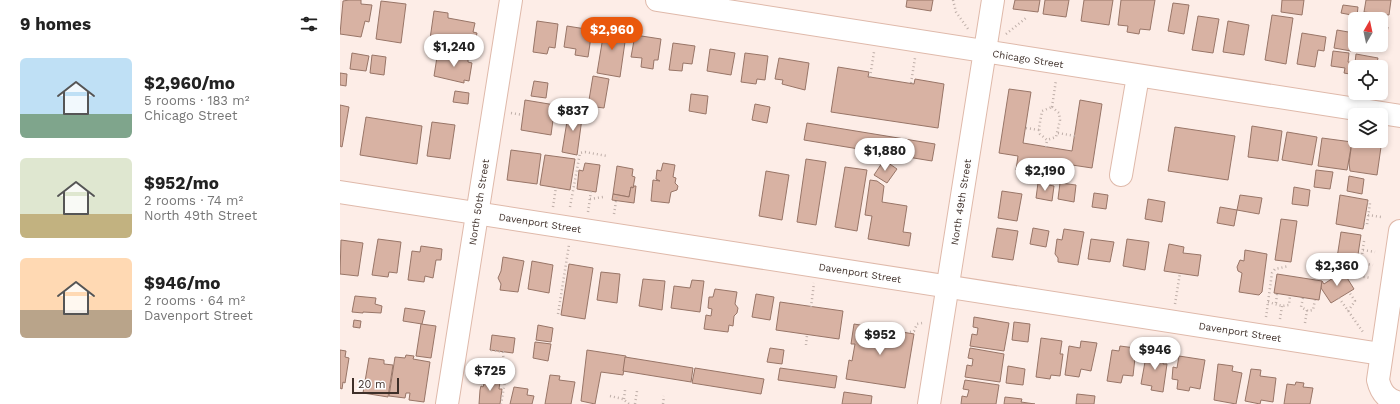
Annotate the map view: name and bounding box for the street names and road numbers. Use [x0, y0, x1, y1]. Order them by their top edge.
street label: Chicago Street [992, 48, 1065, 70]
street label: North 50th Street [467, 157, 491, 246]
street label: North 49th Street [949, 157, 973, 246]
street label: Davenport Street [498, 211, 583, 235]
street label: Davenport Street [818, 261, 903, 285]
street label: Davenport Street [1198, 320, 1283, 344]

